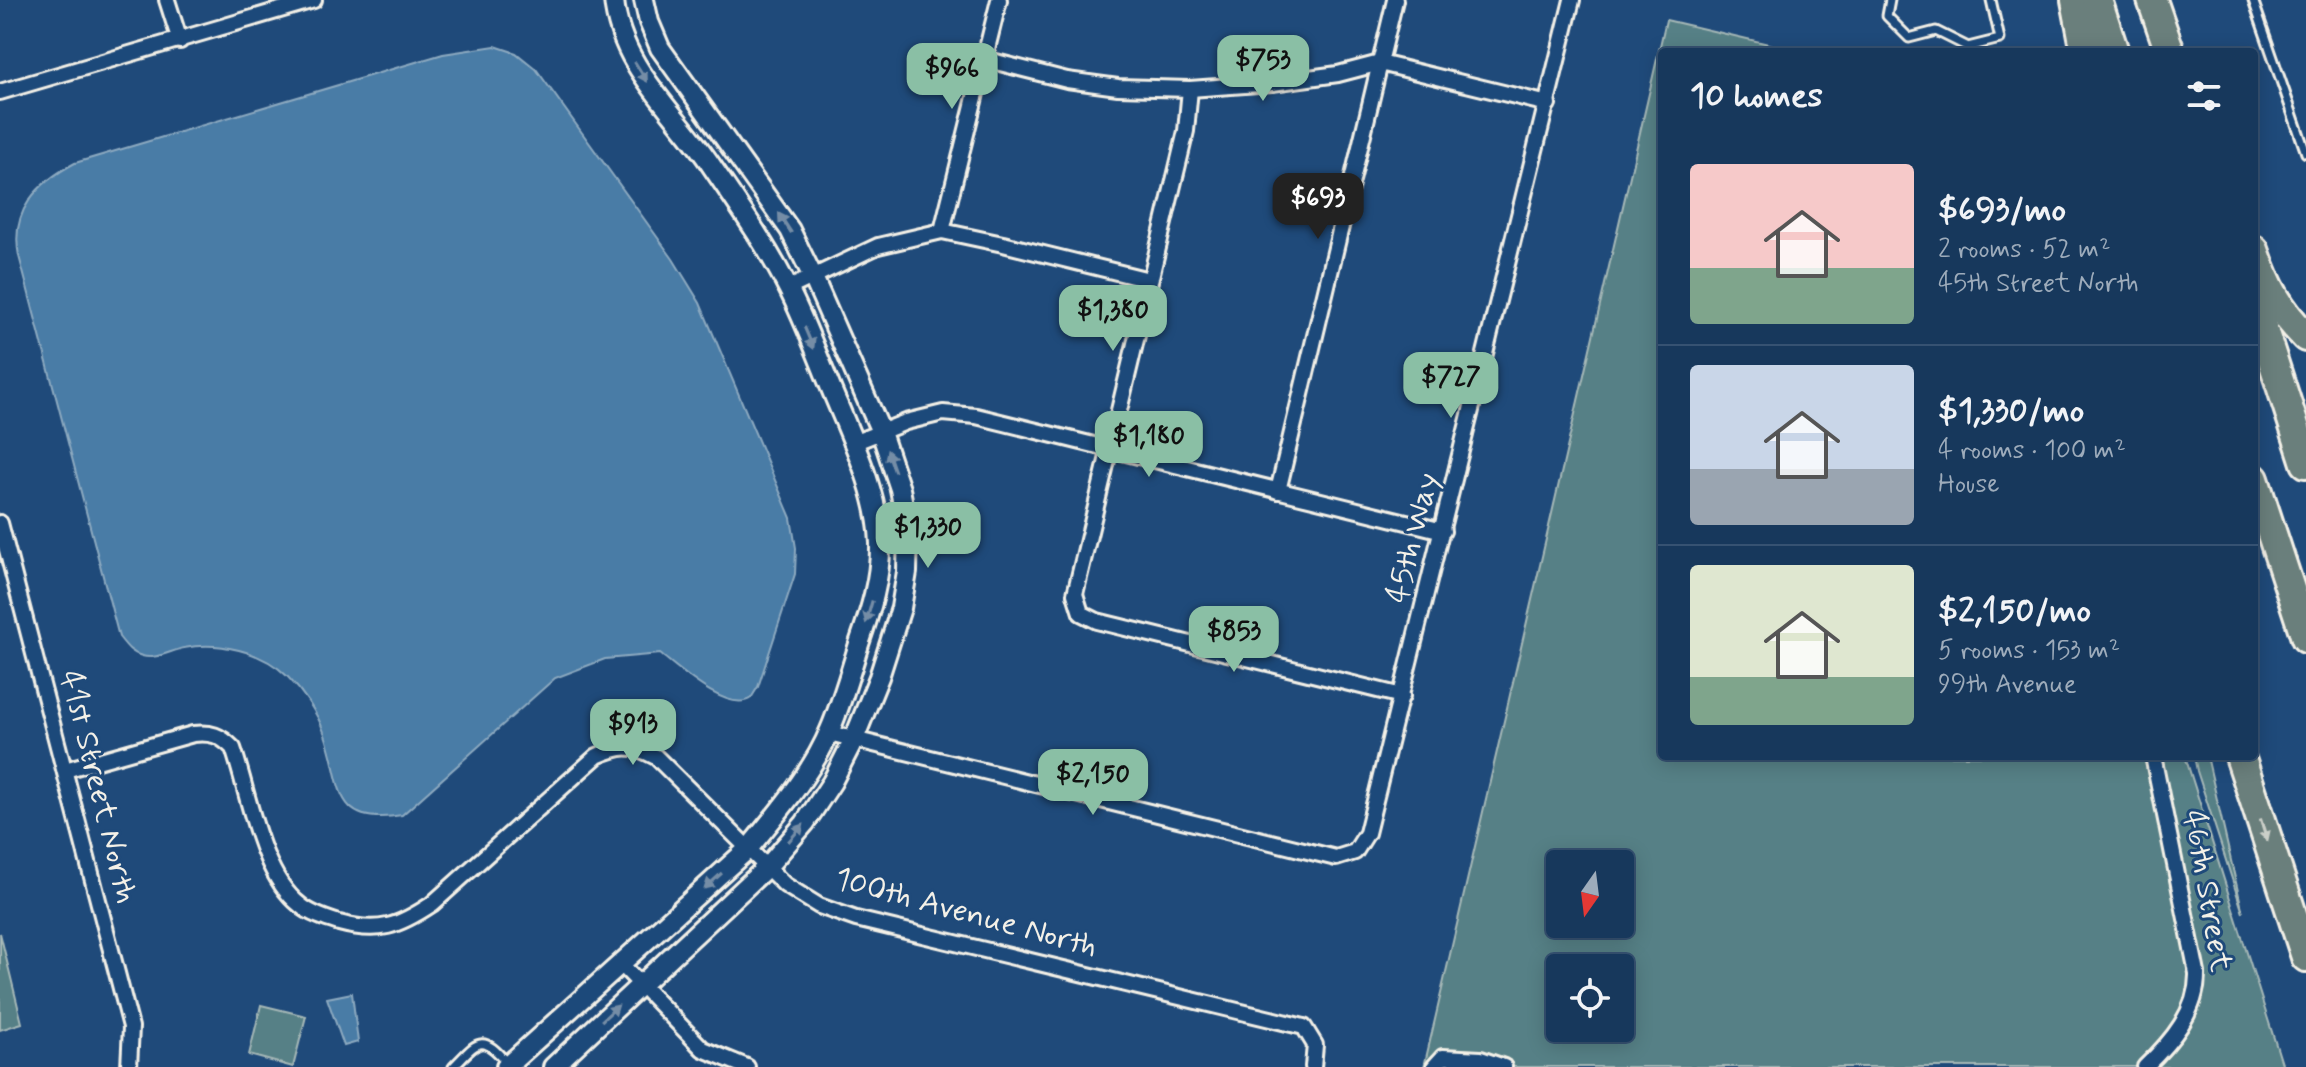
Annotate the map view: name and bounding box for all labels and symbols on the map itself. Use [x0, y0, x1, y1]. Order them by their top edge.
pin: $753 [1216, 35, 1310, 103]
pin: $966 [905, 43, 999, 111]
one-way arrow [634, 61, 648, 83]
pin: $693 [1271, 173, 1365, 241]
one-way arrow [778, 213, 793, 234]
pin: $1,380 [1048, 285, 1178, 353]
one-way arrow [803, 326, 816, 350]
pin: $727 [1404, 352, 1498, 420]
pin: $1,180 [1084, 411, 1214, 479]
one-way arrow [884, 449, 896, 473]
street label: 45th Way [1377, 468, 1449, 608]
pin: $1,330 [863, 502, 993, 570]
one-way arrow [862, 601, 875, 625]
pin: $853 [1187, 606, 1281, 674]
street label: 41st Street North [49, 666, 147, 908]
pin: $913 [586, 699, 680, 767]
pin: $2,150 [1028, 749, 1158, 817]
street label: 46th Street [2172, 807, 2242, 975]
one-way arrow [2259, 818, 2271, 842]
one-way arrow [787, 823, 805, 843]
north arrow [1546, 850, 1634, 938]
street label: 100th Avenue North [830, 858, 1102, 968]
one-way arrow [704, 871, 723, 889]
one-way arrow [600, 1005, 619, 1023]

